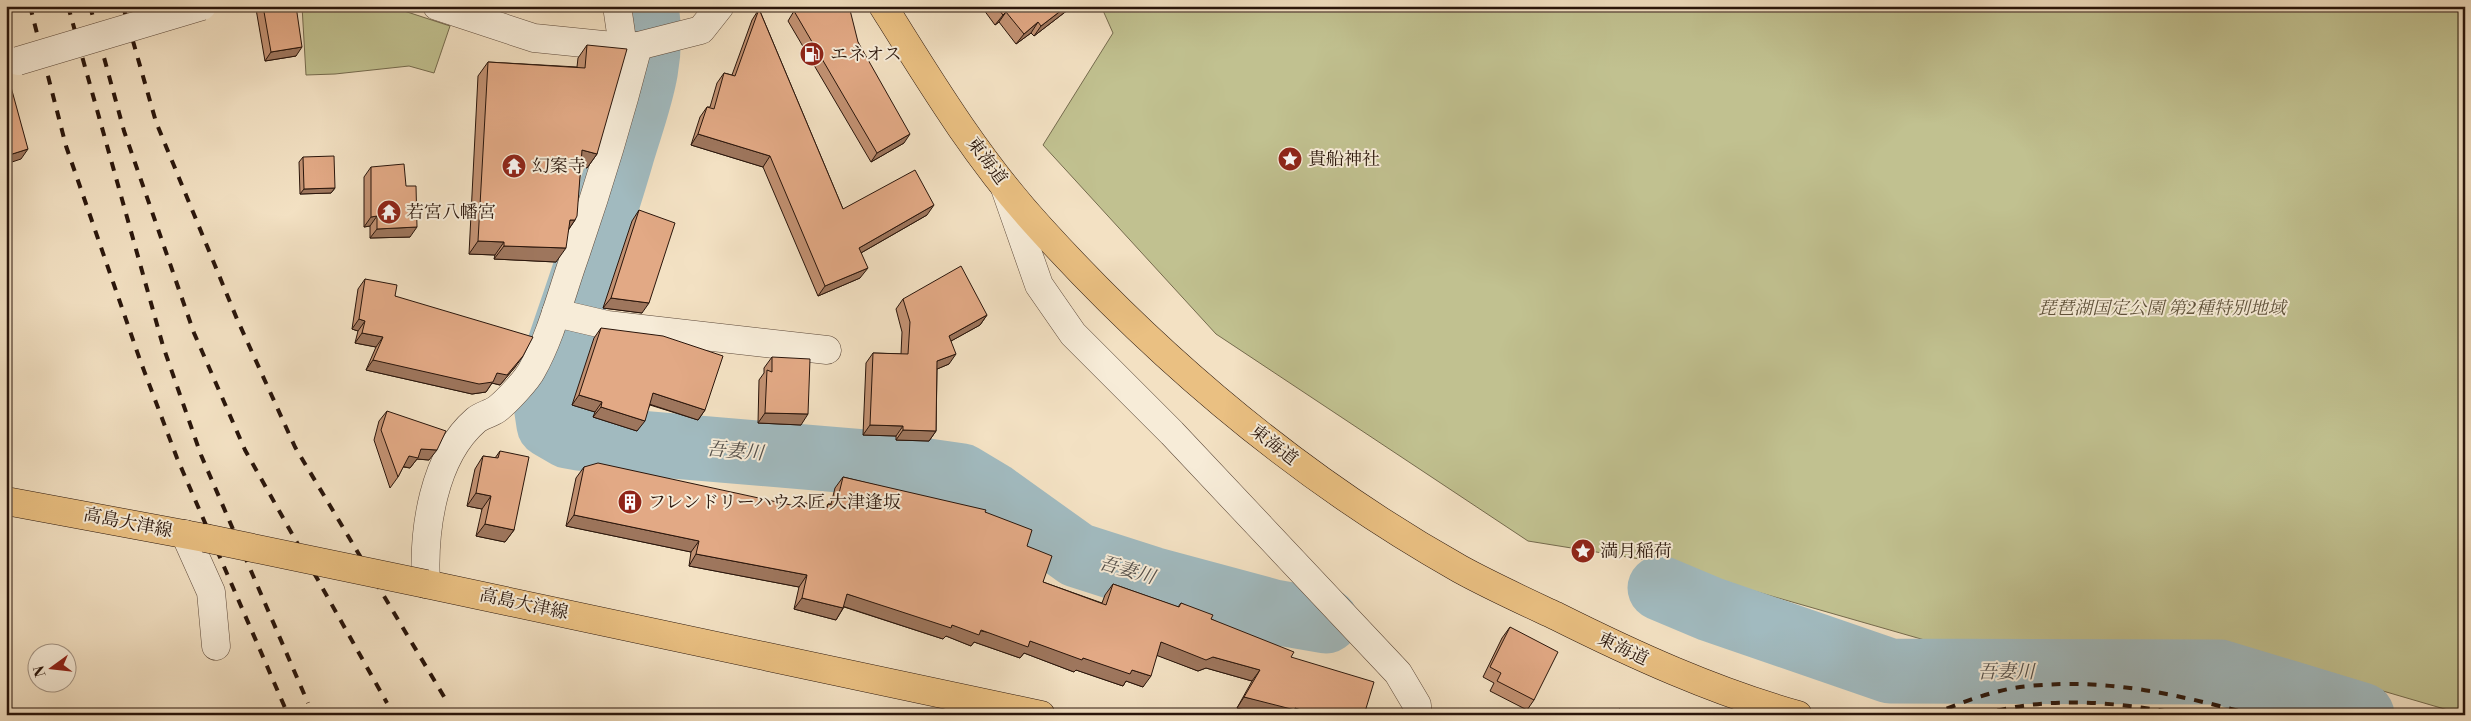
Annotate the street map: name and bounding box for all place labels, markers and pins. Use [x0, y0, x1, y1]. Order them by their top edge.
fuel station icon: エネオス [799, 41, 825, 67]
place label: エネオス [830, 43, 902, 66]
place icon: 貴船神社 [1277, 146, 1303, 172]
place label: 貴船神社 [1308, 148, 1380, 171]
temple icon: 幻案寺 [501, 153, 527, 179]
place label: 幻案寺 [532, 155, 586, 178]
temple icon: 若宮八幡宮 [376, 199, 402, 225]
place label: 若宮八幡宮 [406, 201, 496, 224]
building icon: フレンドリーハウス匠 大津逢坂 [617, 489, 643, 515]
place label: フレンドリーハウス匠 大津逢坂 [648, 491, 901, 514]
place icon: 満月稲荷 [1570, 538, 1596, 564]
place label: 満月稲荷 [1600, 540, 1672, 563]

